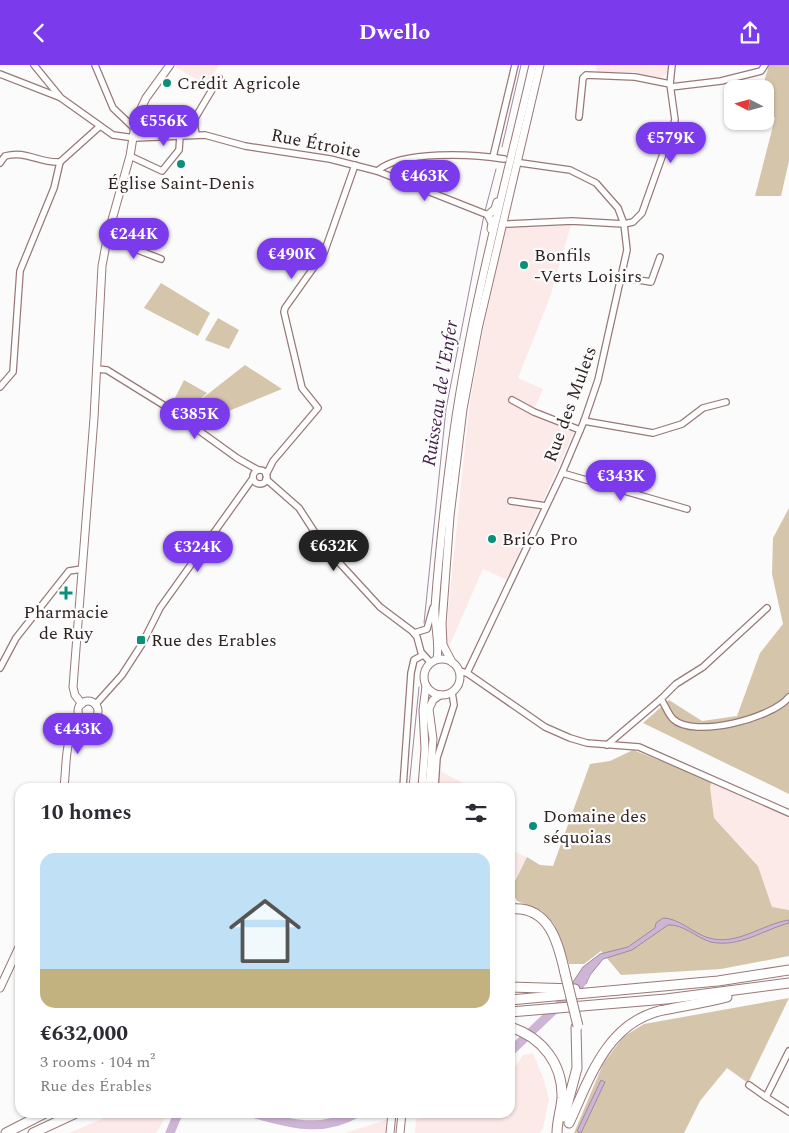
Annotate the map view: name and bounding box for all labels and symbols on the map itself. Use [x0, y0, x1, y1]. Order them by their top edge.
place label: Crédit Agricole [177, 70, 300, 97]
marker: Crédit Agricole [161, 77, 173, 89]
north arrow [724, 80, 774, 130]
pin: €556K [129, 104, 199, 147]
pin: €579K [636, 121, 706, 164]
street label: Rue Étroite [269, 122, 363, 165]
marker: Église Saint-Denis [175, 158, 187, 170]
pin: €463K [390, 159, 460, 202]
place label: Église Saint-Denis [107, 170, 255, 197]
pin: €244K [99, 217, 169, 260]
pin: €490K [257, 237, 327, 280]
place label: Bonfils -Verts Loisirs [534, 242, 642, 290]
marker: Bonfils -Verts Loisirs [518, 259, 530, 271]
water label: Ruisseau de l'Enfer [415, 318, 466, 468]
street label: Rue des Mulets [537, 342, 604, 466]
pin: €385K [160, 397, 230, 440]
pin: €343K [586, 459, 656, 502]
place label: Brico Pro [502, 526, 578, 553]
pin: €632K [299, 529, 369, 572]
pin: €324K [163, 531, 233, 573]
marker: Brico Pro [486, 533, 498, 545]
marker: Pharmacie de Ruy [60, 587, 72, 599]
place label: Pharmacie de Ruy [24, 599, 108, 647]
place label: Rue des Erables [151, 627, 277, 654]
marker: Rue des Erables [135, 634, 147, 646]
pin: €443K [43, 713, 113, 755]
place label: Domaine des séquoias [543, 803, 647, 851]
marker: Domaine des séquoias [527, 820, 539, 832]

